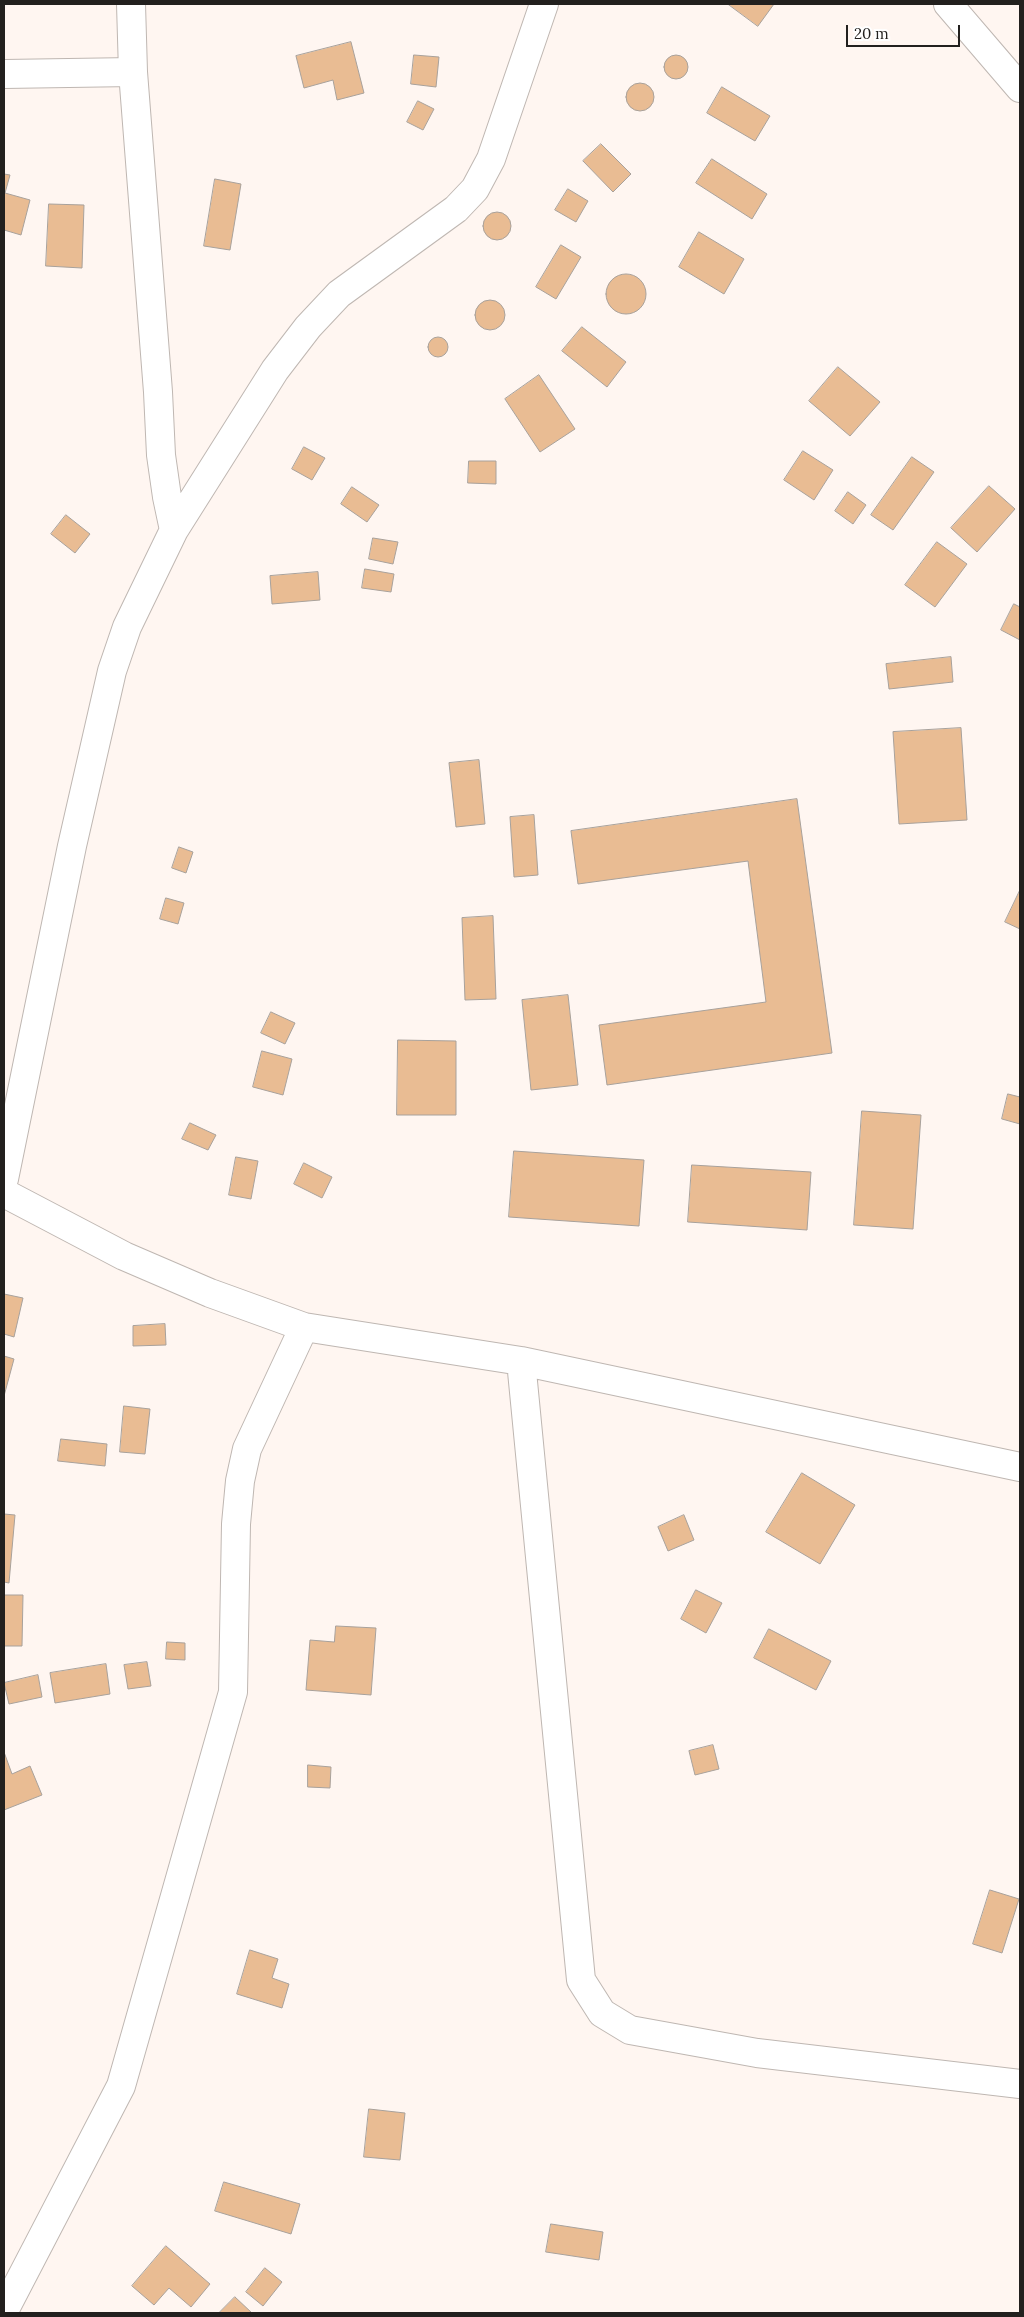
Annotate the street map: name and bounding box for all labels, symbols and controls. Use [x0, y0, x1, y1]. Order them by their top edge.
scale bar [849, 15, 963, 47]
text: 20 m [854, 24, 889, 43]

